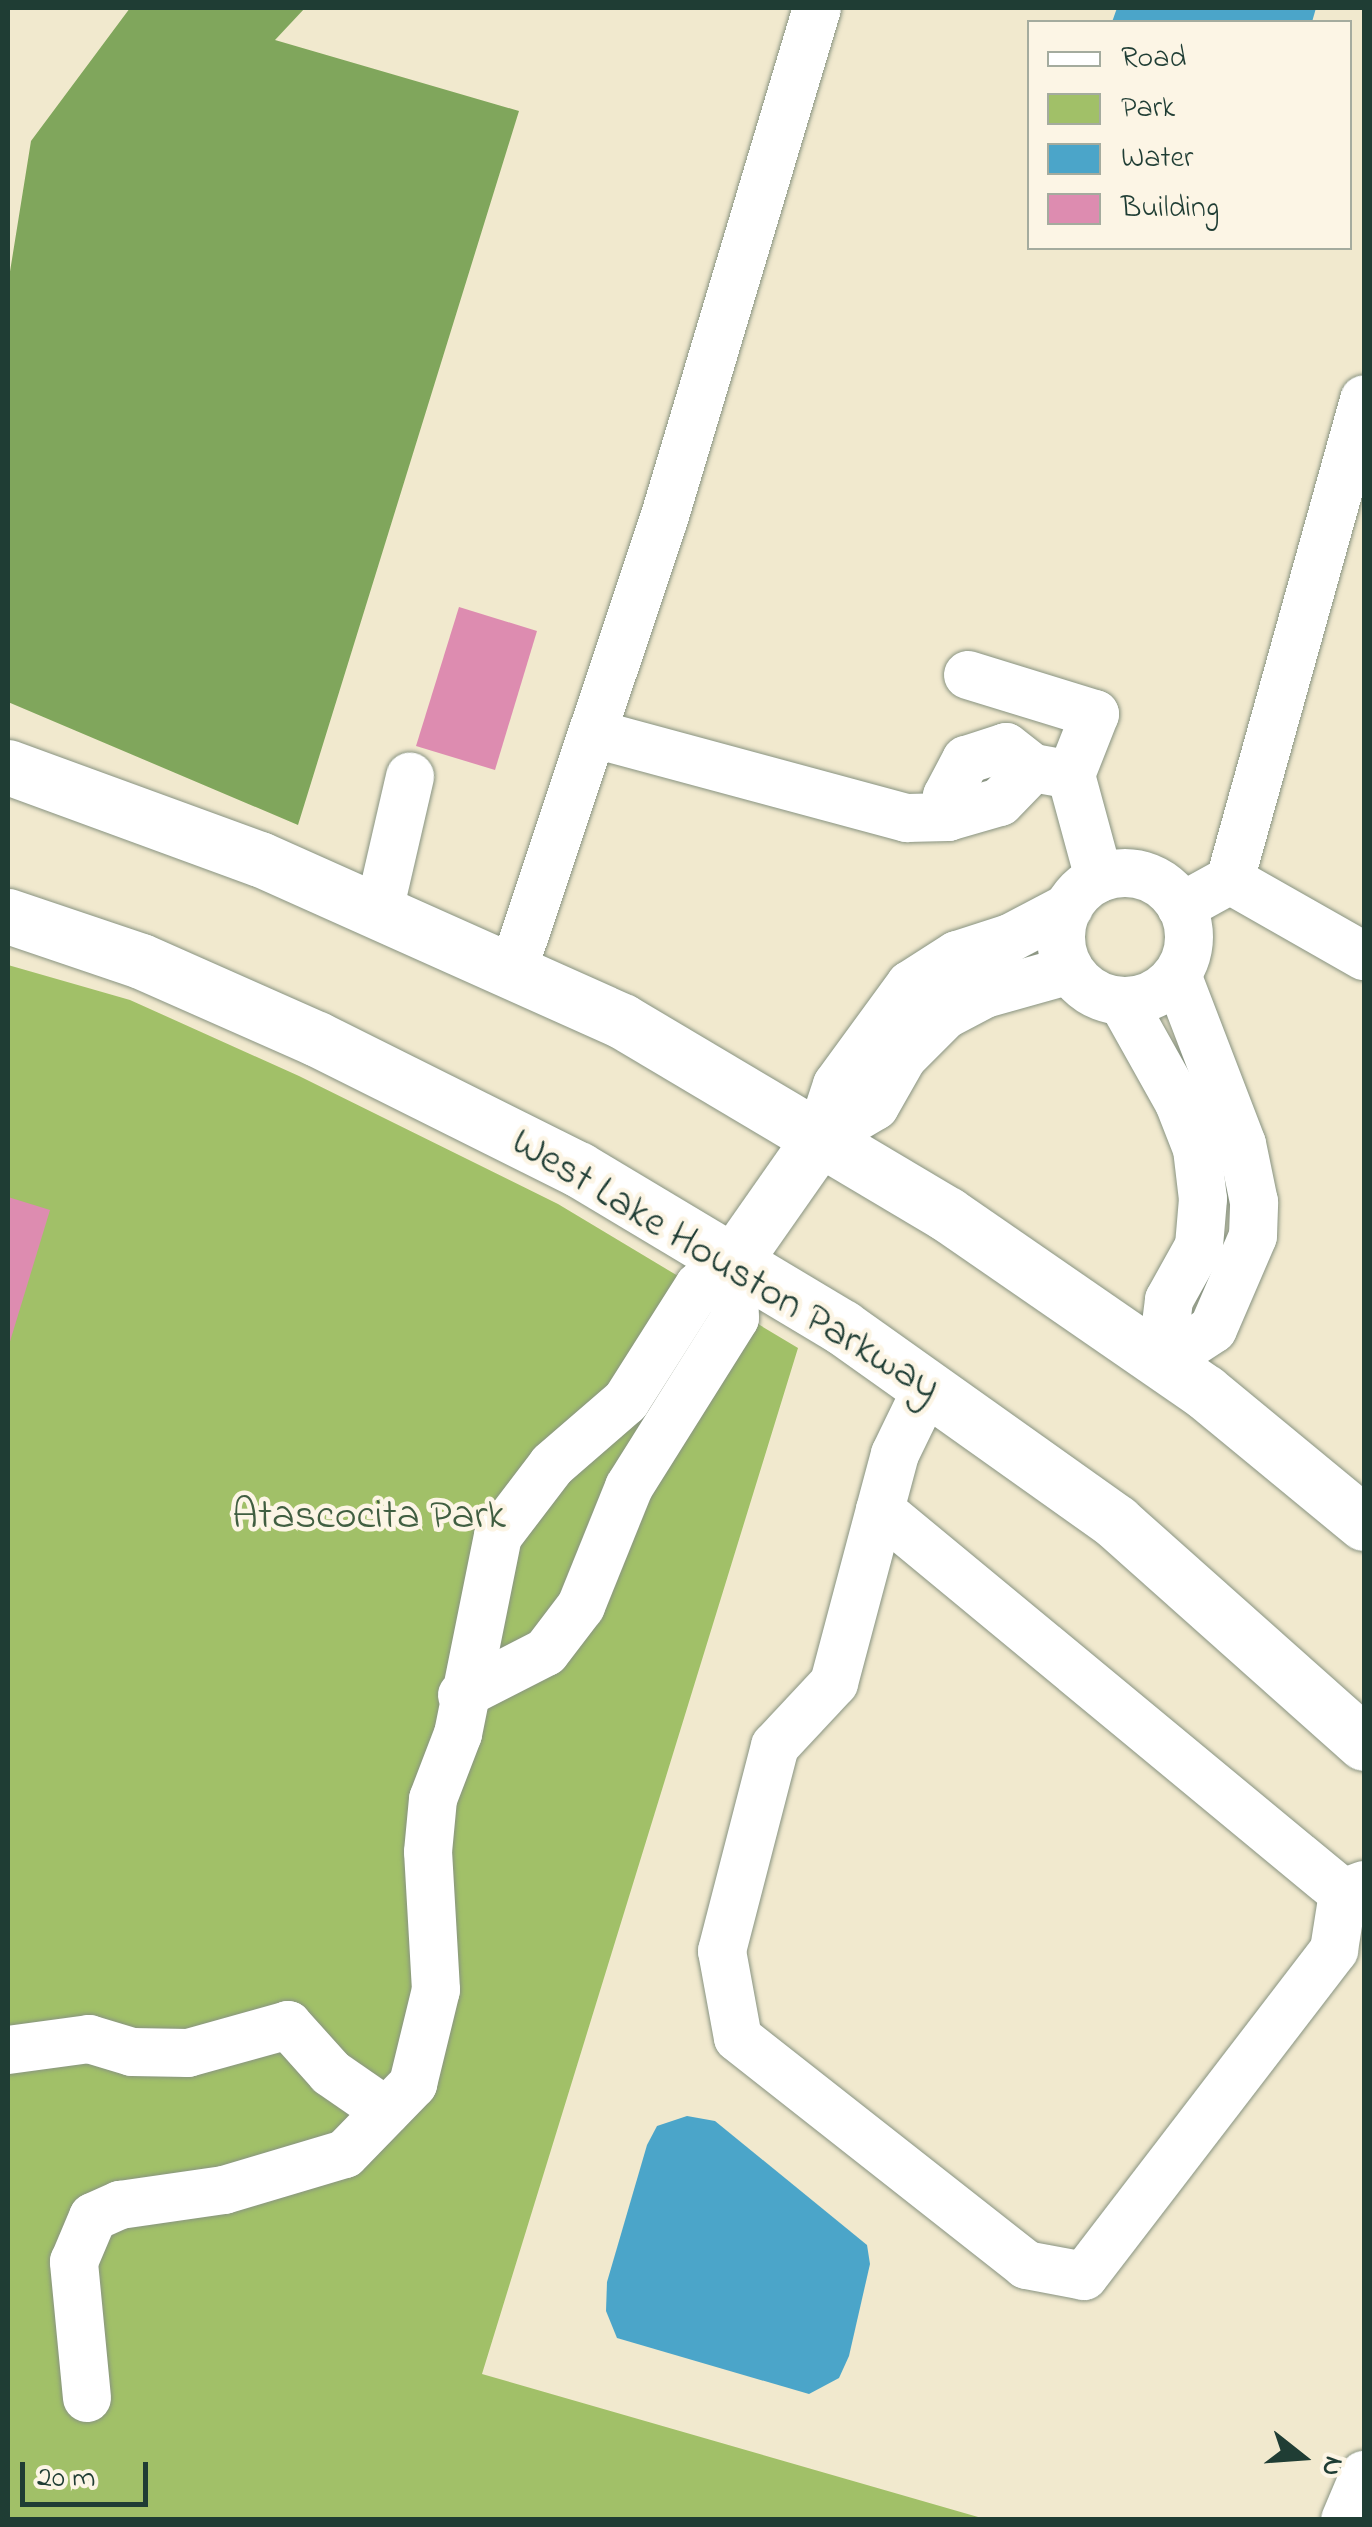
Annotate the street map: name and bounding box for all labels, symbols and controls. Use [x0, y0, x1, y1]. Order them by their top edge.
legend [1027, 20, 1352, 250]
text: Road [1121, 37, 1186, 81]
text: Park [1121, 87, 1175, 131]
text: Water [1121, 137, 1193, 181]
text: Building [1121, 187, 1219, 231]
street label: West Lake Houston Parkway [501, 1118, 949, 1414]
park label: Atascocita Park [232, 1492, 506, 1542]
north arrow [1252, 2407, 1352, 2507]
scale bar [25, 2442, 152, 2504]
text: N [1309, 2451, 1354, 2481]
text: 20 m [37, 2457, 96, 2501]

